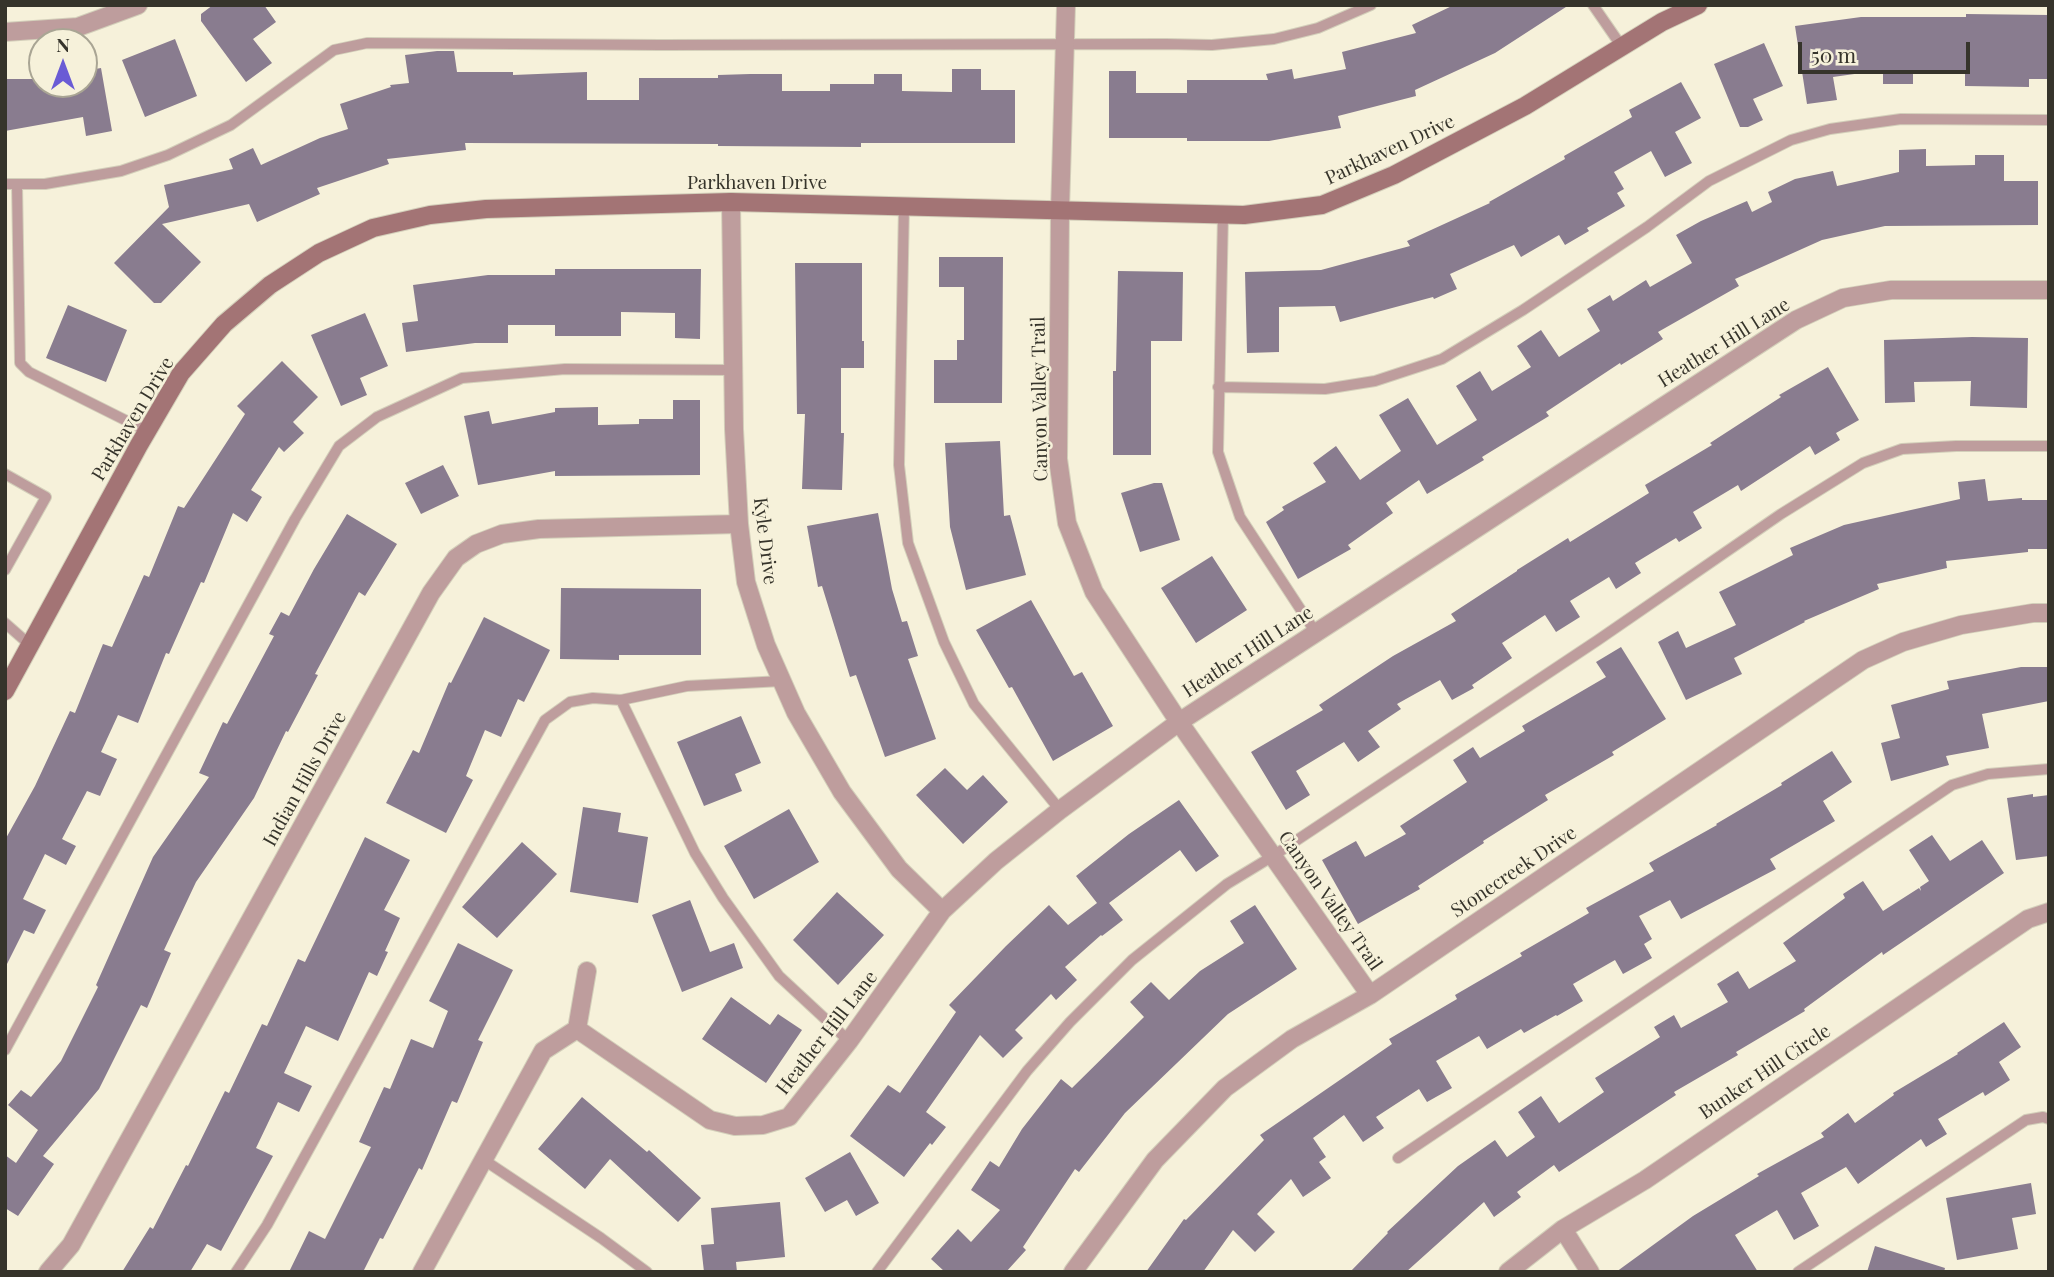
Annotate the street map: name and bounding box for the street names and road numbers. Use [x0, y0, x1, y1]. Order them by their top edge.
street label: Parkhaven Drive [1322, 110, 1458, 190]
street label: Parkhaven Drive [687, 172, 827, 194]
street label: Heather Hill Lane [1654, 293, 1794, 393]
street label: Canyon Valley Trail [1027, 316, 1053, 482]
street label: Parkhaven Drive [87, 353, 179, 485]
street label: Kyle Drive [748, 496, 782, 586]
street label: Heather Hill Lane [1178, 601, 1318, 703]
street label: Indian Hills Drive [259, 708, 351, 850]
street label: Stonecreek Drive [1447, 822, 1581, 922]
street label: Canyon Valley Trail [1273, 827, 1387, 975]
street label: Heather Hill Lane [772, 967, 882, 1099]
street label: Bunker Hill Circle [1695, 1020, 1835, 1124]

